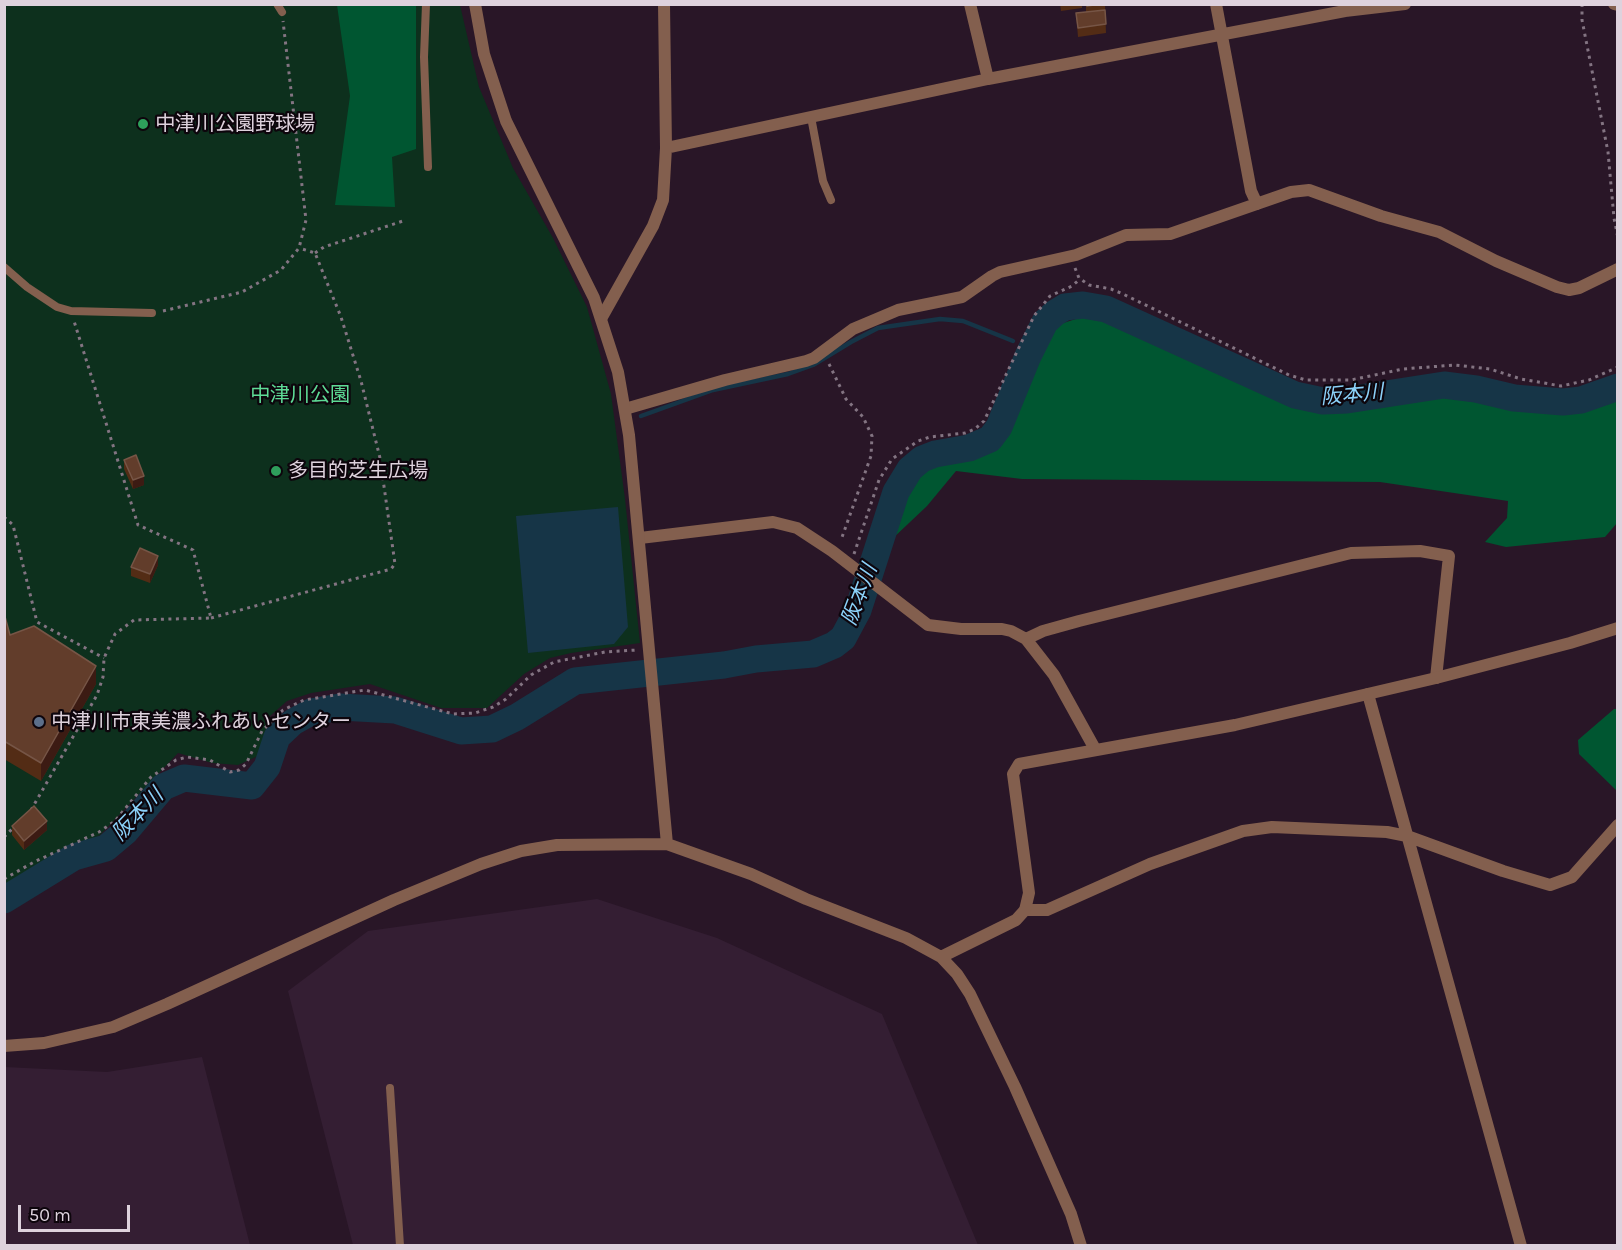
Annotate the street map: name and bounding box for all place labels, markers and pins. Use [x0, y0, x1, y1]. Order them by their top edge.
place label: 中津川公園野球場 [155, 112, 315, 136]
marker: 中津川公園野球場 [136, 117, 150, 131]
place label: 多目的芝生広場 [288, 459, 428, 483]
marker: 多目的芝生広場 [269, 464, 283, 478]
place label: 中津川市東美濃ふれあいセンター [51, 710, 351, 734]
marker: 中津川市東美濃ふれあいセンター [32, 715, 46, 729]

